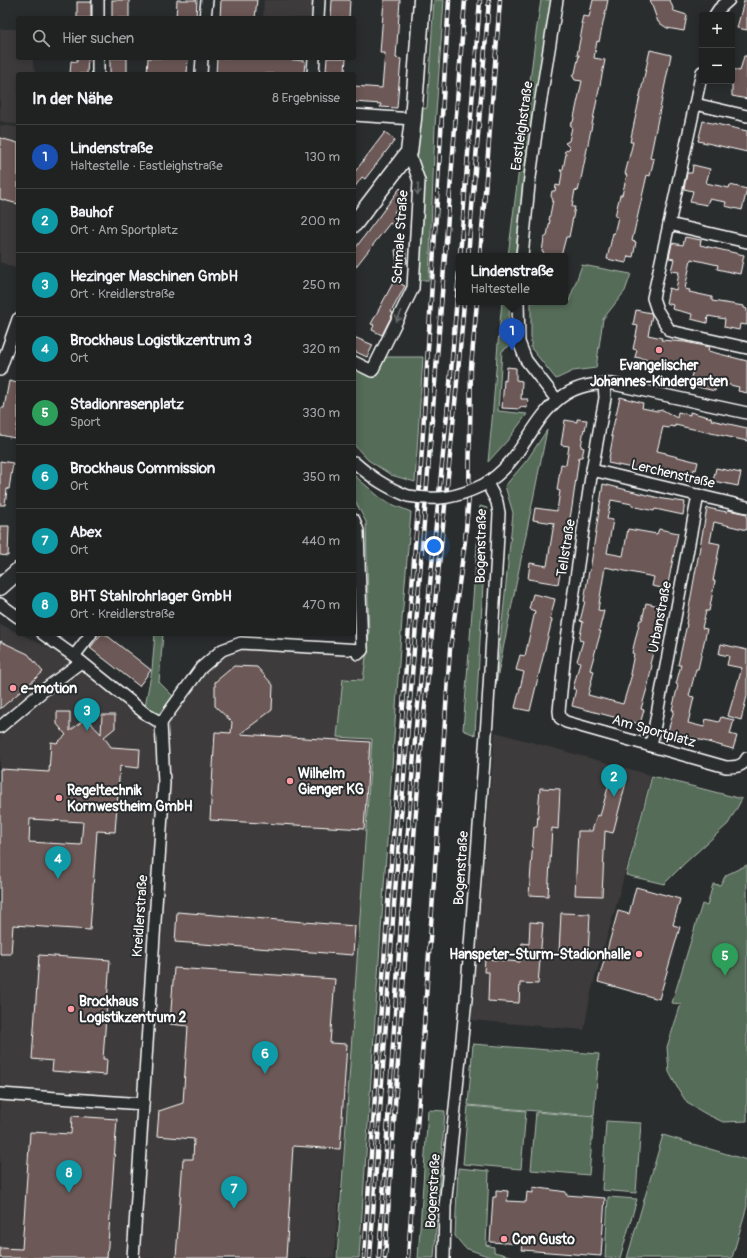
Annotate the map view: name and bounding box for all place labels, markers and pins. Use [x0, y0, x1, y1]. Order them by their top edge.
pin: 1 [499, 318, 525, 351]
marker: Evangelischer Johannes-Kindergarten [654, 345, 664, 355]
place label: Evangelischer Johannes-Kindergarten [590, 357, 728, 390]
place label: e-motion [20, 680, 77, 697]
marker: e-motion [8, 683, 18, 693]
pin: 3 [74, 698, 100, 731]
pin: 2 [601, 764, 627, 797]
place label: Wilhelm Gienger KG [298, 765, 364, 798]
marker: Wilhelm Gienger KG [285, 776, 295, 786]
place label: Regeltechnik Kornwestheim GmbH [67, 782, 193, 815]
marker: Regeltechnik Kornwestheim GmbH [54, 793, 64, 803]
pin: 4 [45, 846, 71, 879]
pin: 5 [712, 943, 738, 976]
place label: Hanspeter-Sturm-Stadionhalle [449, 946, 632, 963]
marker: Hanspeter-Sturm-Stadionhalle [634, 949, 644, 959]
place label: Brockhaus Logistikzentrum 2 [79, 993, 187, 1026]
marker: Brockhaus Logistikzentrum 2 [66, 1004, 76, 1014]
pin: 6 [252, 1041, 278, 1074]
pin: 8 [56, 1160, 82, 1193]
pin: 7 [221, 1176, 247, 1209]
place label: Con Gusto [512, 1231, 575, 1248]
marker: Con Gusto [499, 1234, 509, 1244]

